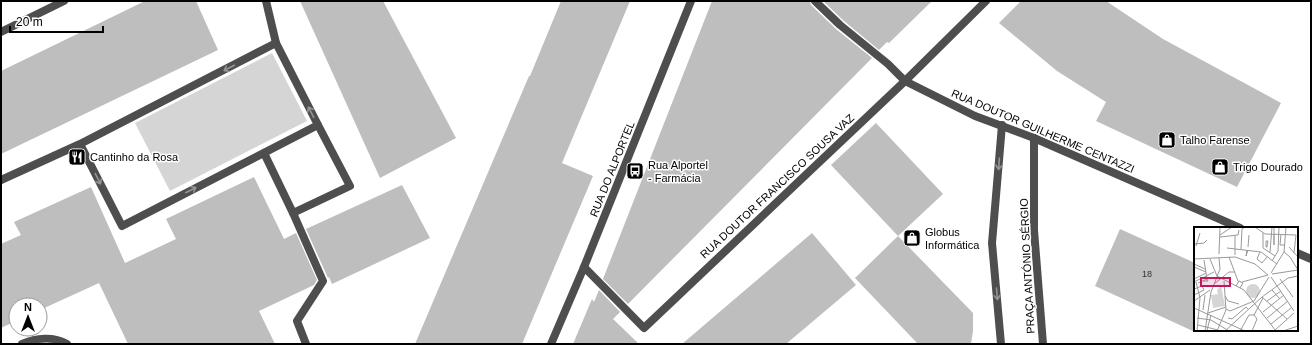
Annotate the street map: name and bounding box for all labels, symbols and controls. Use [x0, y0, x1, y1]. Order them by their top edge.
scale bar [10, 8, 103, 34]
text: 20 m [16, 15, 43, 29]
one-way arrow [223, 65, 235, 72]
street label: RUA DOUTOR GUILHERME CENTAZZI [950, 87, 1136, 175]
one-way arrow [307, 106, 314, 118]
street label: RUA DOUTOR FRANCISCO SOUSA VAZ [698, 111, 856, 260]
street label: RUA DO ALPORTEL [587, 120, 637, 218]
shop icon: Talho Farense [1157, 130, 1177, 150]
place label: Talho Farense [1180, 134, 1250, 146]
restaurant icon: Cantinho da Rosa [67, 147, 87, 167]
place label: Cantinho da Rosa [90, 151, 179, 163]
one-way arrow [995, 157, 1002, 170]
shop icon: Trigo Dourado [1210, 157, 1230, 177]
place label: Rua Alportel - Farmácia [648, 159, 708, 184]
bus stop icon: Rua Alportel - Farmácia [625, 161, 645, 181]
place label: Trigo Dourado [1233, 161, 1303, 173]
one-way arrow [95, 172, 102, 184]
one-way arrow [185, 186, 197, 194]
street label: PRAÇA ANTÓNIO SÉRGIO [1017, 197, 1037, 334]
place label: Globus Informática [925, 226, 980, 251]
inset map [1194, 227, 1298, 331]
shop icon: Globus Informática [902, 228, 922, 248]
house number: 18 [1142, 269, 1152, 279]
one-way arrow [993, 287, 1000, 300]
north arrow [8, 297, 48, 337]
text: N [24, 301, 32, 313]

